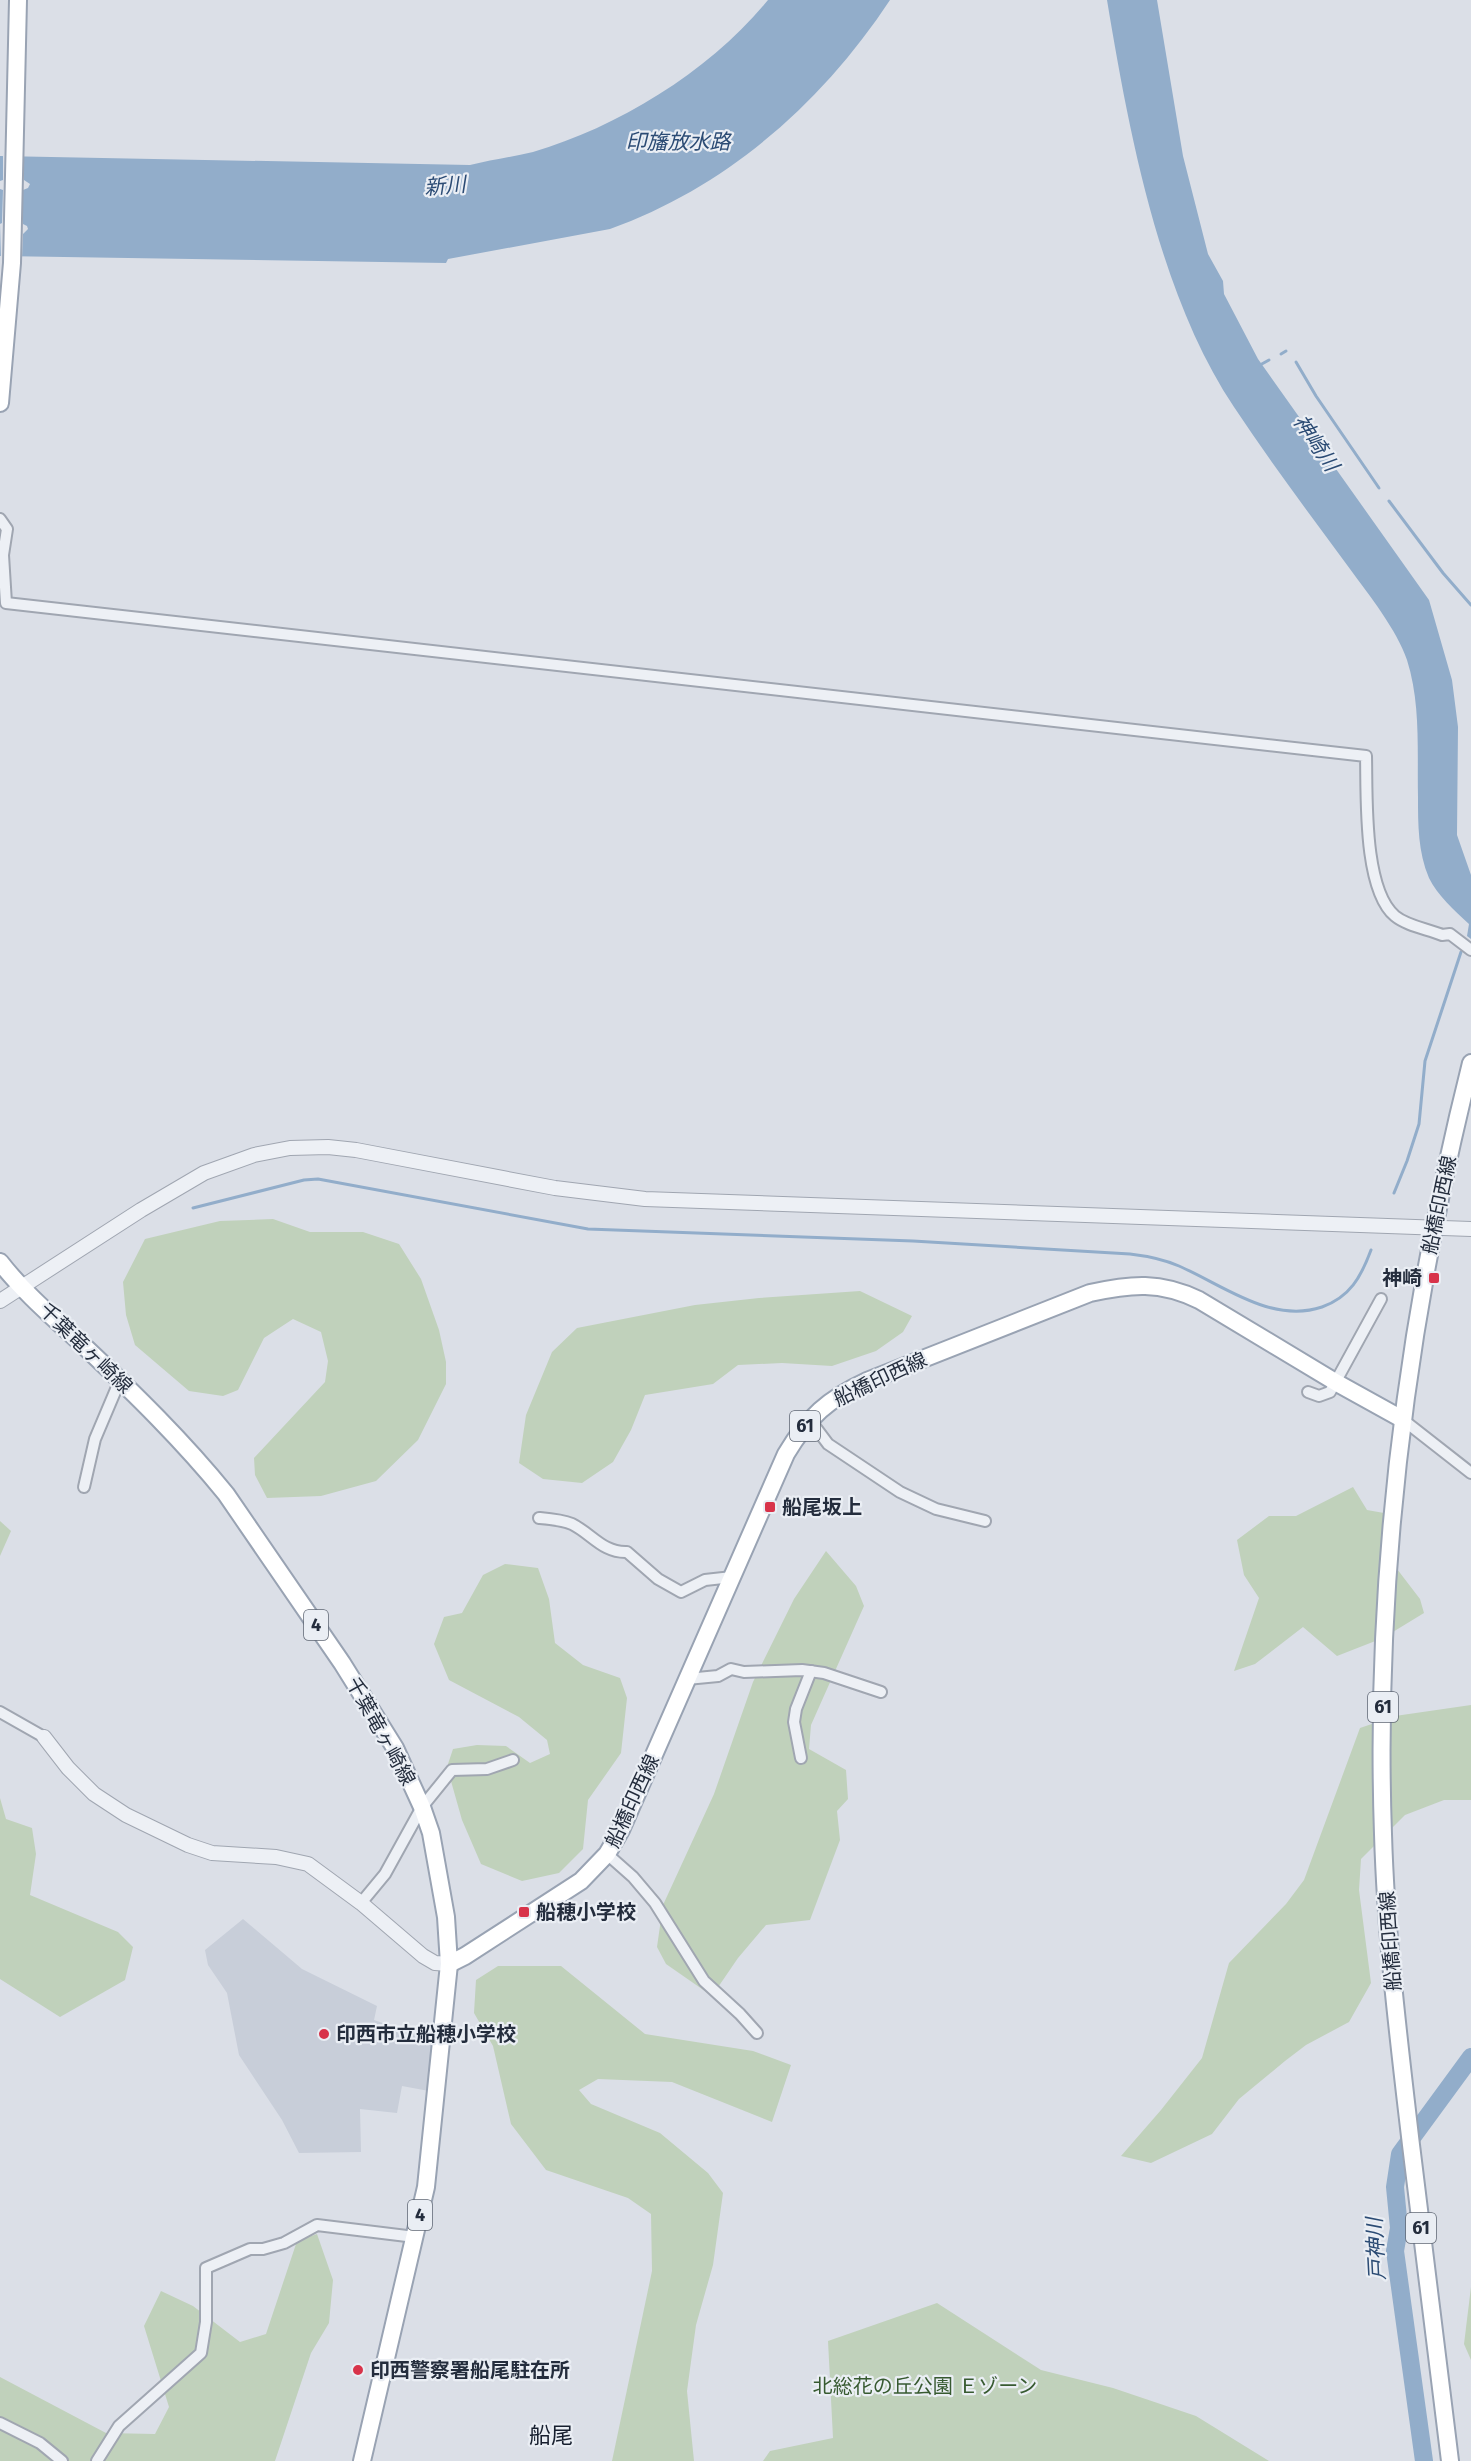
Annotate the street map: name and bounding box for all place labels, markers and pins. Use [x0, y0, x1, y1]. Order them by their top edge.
place label: 神崎 [1382, 1266, 1422, 1290]
marker: 神崎 [1427, 1271, 1441, 1285]
place label: 船尾坂上 [782, 1495, 862, 1519]
marker: 船尾坂上 [763, 1500, 777, 1514]
place label: 船穂小学校 [536, 1900, 636, 1924]
marker: 船穂小学校 [517, 1905, 531, 1919]
place label: 印西市立船穂小学校 [336, 2022, 516, 2046]
marker: 印西市立船穂小学校 [317, 2027, 331, 2041]
place label: 印西警察署船尾駐在所 [370, 2358, 570, 2382]
marker: 印西警察署船尾駐在所 [351, 2363, 365, 2377]

